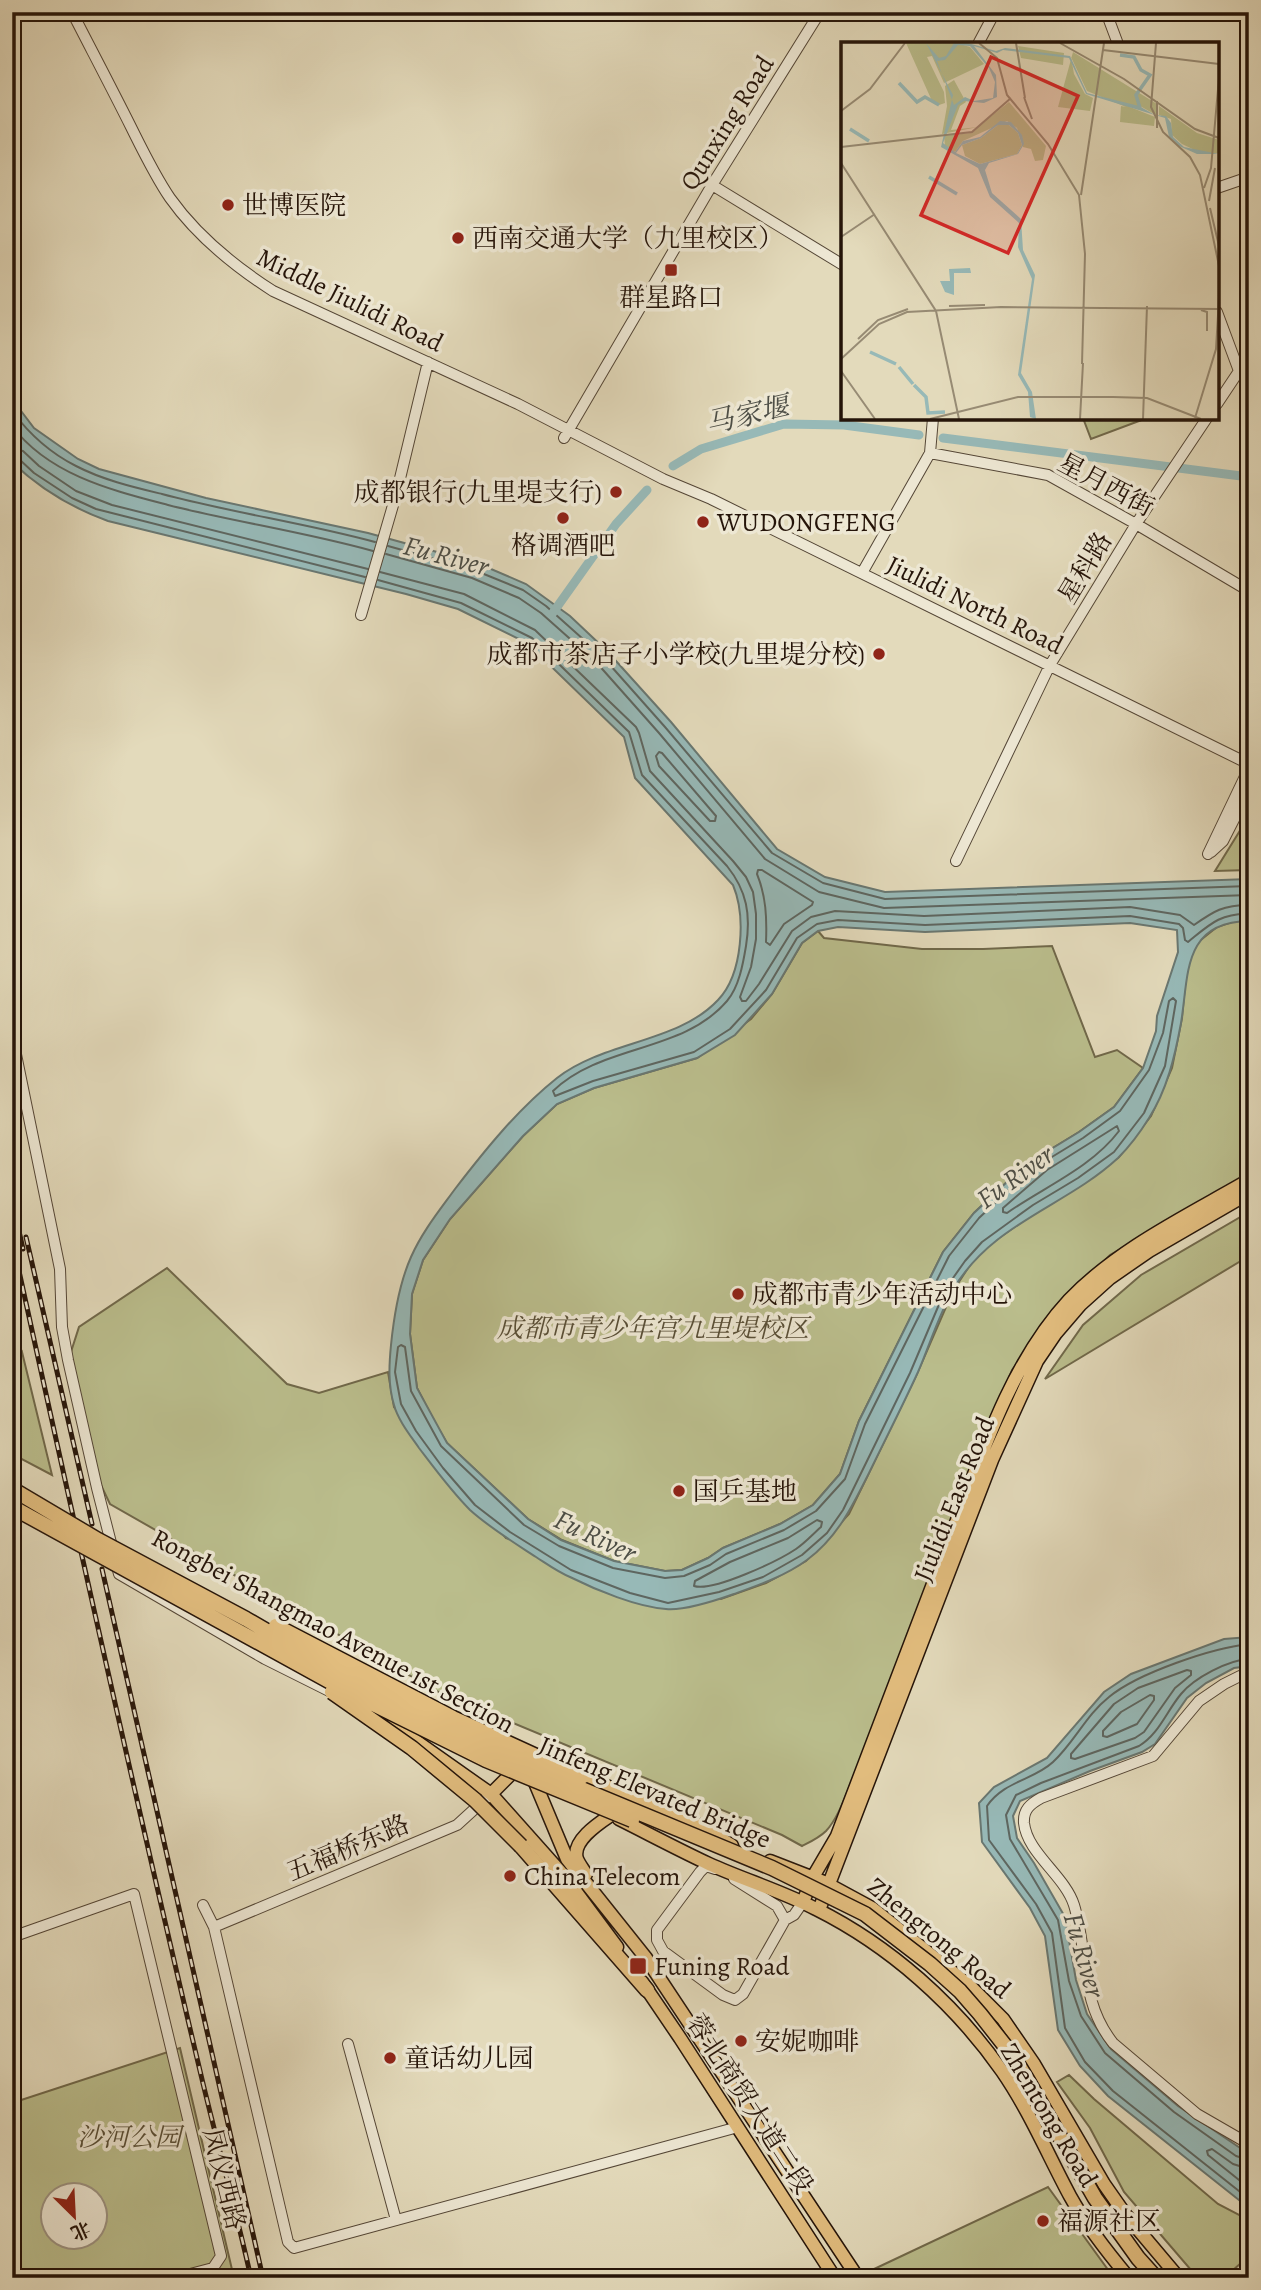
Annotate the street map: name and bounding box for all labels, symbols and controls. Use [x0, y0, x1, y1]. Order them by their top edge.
inset map [841, 42, 1219, 420]
street label: Qunxing Road [672, 49, 782, 197]
place label: 世博医院 [242, 188, 346, 223]
marker: 世博医院 [220, 197, 236, 213]
place label: 西南交通大学（九里校区） [472, 221, 784, 256]
marker: 西南交通大学（九里校区） [450, 230, 466, 246]
street label: Middle Jiulidi Road [251, 240, 449, 360]
marker: 群星路口 [663, 262, 679, 278]
place label: 群星路口 [619, 280, 723, 315]
water label: 马家堰 [702, 386, 796, 443]
street label: 星月西街 [1052, 445, 1160, 525]
place label: 成都银行(九里堤支行) [354, 475, 602, 510]
marker: 成都银行(九里堤支行) [608, 484, 624, 500]
place label: WUDONGFENG [716, 505, 896, 540]
marker: 格调酒吧 [555, 510, 571, 526]
marker: WUDONGFENG [695, 514, 711, 530]
water label: Fu River [399, 526, 494, 586]
street label: 星科路 [1050, 526, 1120, 610]
place label: 格调酒吧 [511, 528, 615, 563]
street label: Jiulidi North Road [881, 547, 1069, 663]
place label: 成都市茶店子小学校(九里堤分校) [487, 637, 865, 672]
marker: 成都市茶店子小学校(九里堤分校) [871, 646, 887, 662]
water label: Fu River [969, 1135, 1062, 1218]
place label: 成都市青少年活动中心 [752, 1277, 1012, 1312]
marker: 成都市青少年活动中心 [730, 1286, 746, 1302]
park label: 成都市青少年宫九里堤校区 [497, 1311, 812, 1346]
street label: Jiulidi East Road [905, 1411, 1003, 1587]
place label: 国乒基地 [693, 1474, 797, 1509]
marker: 国乒基地 [671, 1483, 687, 1499]
water label: Fu River [548, 1500, 643, 1572]
street label: Rongbei Shangmao Avenue 1st Section [146, 1520, 520, 1742]
street label: Jinfeng Elevated Bridge [534, 1727, 776, 1857]
street label: 五福桥东路 [281, 1806, 415, 1890]
place label: China Telecom [524, 1859, 681, 1894]
marker: China Telecom [502, 1868, 518, 1884]
street label: Zhengtong Road [860, 1869, 1018, 2007]
water label: Fu River [1054, 1908, 1115, 2003]
place label: Funing Road [654, 1949, 790, 1984]
marker: Funing Road [628, 1956, 648, 1976]
street label: 蓉北商贸大道二段 [679, 2007, 821, 2201]
place label: 安妮咖啡 [755, 2024, 859, 2059]
marker: 安妮咖啡 [733, 2033, 749, 2049]
street label: Zhentong Road [992, 2036, 1106, 2194]
place label: 童话幼儿园 [404, 2041, 534, 2076]
marker: 童话幼儿园 [382, 2050, 398, 2066]
park label: 沙河公园 [77, 2120, 185, 2155]
street label: 凤仪西路 [194, 2124, 254, 2234]
north arrow [38, 2182, 108, 2252]
place label: 福源社区 [1057, 2204, 1161, 2239]
marker: 福源社区 [1035, 2213, 1051, 2229]
text: 北 [67, 2215, 94, 2246]

